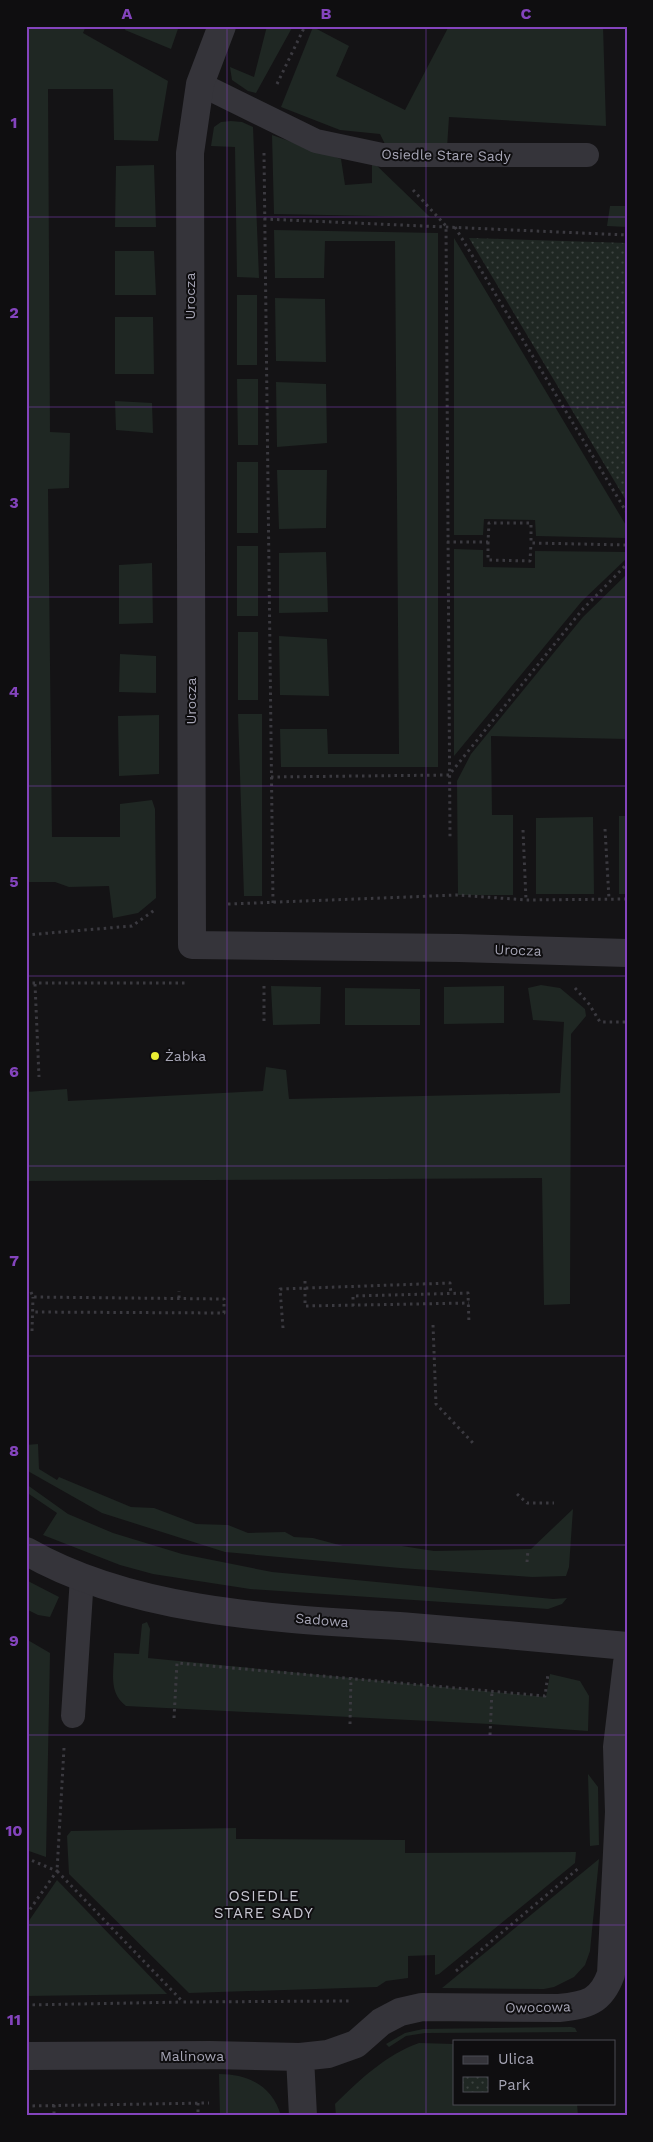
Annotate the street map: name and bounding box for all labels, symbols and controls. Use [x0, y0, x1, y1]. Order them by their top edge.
text: A [122, 4, 133, 23]
text: B [321, 4, 332, 23]
text: C [521, 4, 532, 23]
text: 1 [11, 113, 17, 132]
street label: Osiedle Stare Sady [381, 146, 512, 164]
street label: Urocza [182, 272, 198, 319]
text: 2 [9, 303, 19, 322]
text: 3 [9, 493, 19, 512]
street label: Urocza [183, 677, 199, 724]
text: 4 [9, 682, 19, 701]
text: 5 [9, 872, 19, 891]
street label: Urocza [494, 941, 542, 959]
place label: Żabka [165, 1048, 206, 1064]
marker: Żabka [149, 1050, 161, 1062]
text: 6 [9, 1062, 19, 1081]
text: 7 [9, 1251, 19, 1270]
text: 8 [9, 1441, 19, 1460]
street label: Sadowa [295, 1610, 349, 1630]
text: 9 [9, 1631, 19, 1650]
text: 10 [5, 1821, 23, 1840]
district label: OSIEDLE STARE SADY [214, 1887, 314, 1922]
street label: Owocowa [505, 1998, 571, 2016]
text: 11 [7, 2010, 21, 2029]
legend [453, 2040, 616, 2104]
street label: Malinowa [160, 2048, 224, 2064]
text: Ulica [498, 2050, 535, 2068]
text: Park [498, 2076, 531, 2094]

